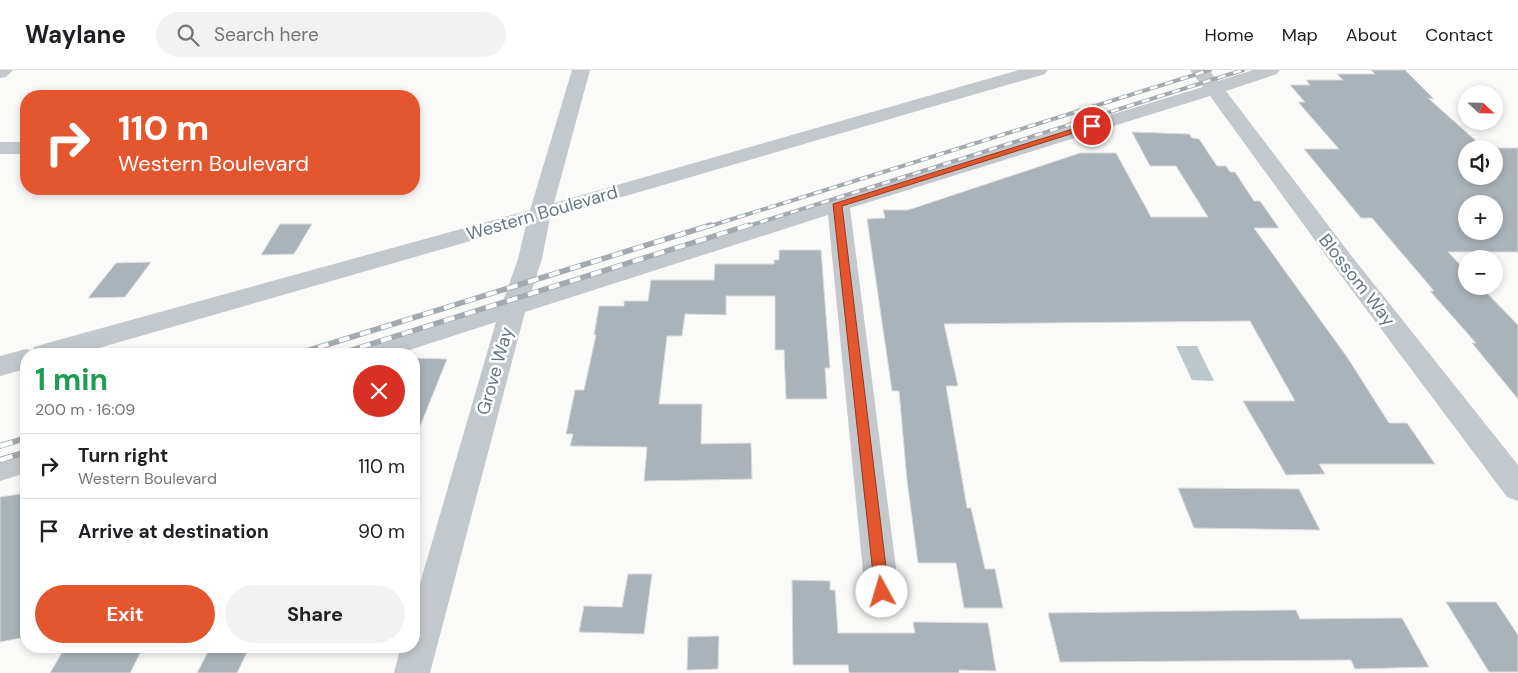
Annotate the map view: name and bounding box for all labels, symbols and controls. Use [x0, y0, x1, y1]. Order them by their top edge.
search box [156, 12, 506, 57]
text: Waylane [25, 19, 126, 50]
icon: search [174, 21, 202, 49]
text: Search here [214, 22, 319, 47]
text: Home [1204, 23, 1254, 47]
text: Map [1282, 23, 1318, 47]
text: About [1346, 23, 1397, 47]
text: Contact [1425, 23, 1493, 47]
north arrow [1458, 85, 1502, 130]
map controls [1458, 85, 1503, 295]
text: 110 m [118, 105, 209, 151]
pin [1071, 105, 1113, 147]
icon: right [35, 110, 100, 175]
icon: arrive [1078, 112, 1106, 140]
button: sound [1458, 140, 1503, 185]
text: Western Boulevard [118, 149, 309, 178]
street label: Western Boulevard [464, 180, 620, 246]
button: + [1458, 195, 1503, 240]
street label: Blossom Way [1313, 229, 1401, 331]
button: − [1458, 250, 1503, 295]
street label: Grove Way [471, 324, 519, 418]
text: 1 min [35, 360, 108, 399]
button: close [353, 365, 405, 417]
text: 200 m · 16:09 [35, 399, 135, 420]
text: Turn right [78, 443, 168, 468]
icon: right [35, 452, 63, 480]
text: 110 m [358, 454, 405, 479]
text: Western Boulevard [78, 468, 217, 489]
icon: arrive [35, 517, 63, 545]
text: Arrive at destination [78, 519, 269, 544]
text: 90 m [358, 519, 405, 544]
position arrow [855, 565, 907, 617]
button: Exit [35, 585, 215, 643]
button: Share [225, 585, 405, 643]

